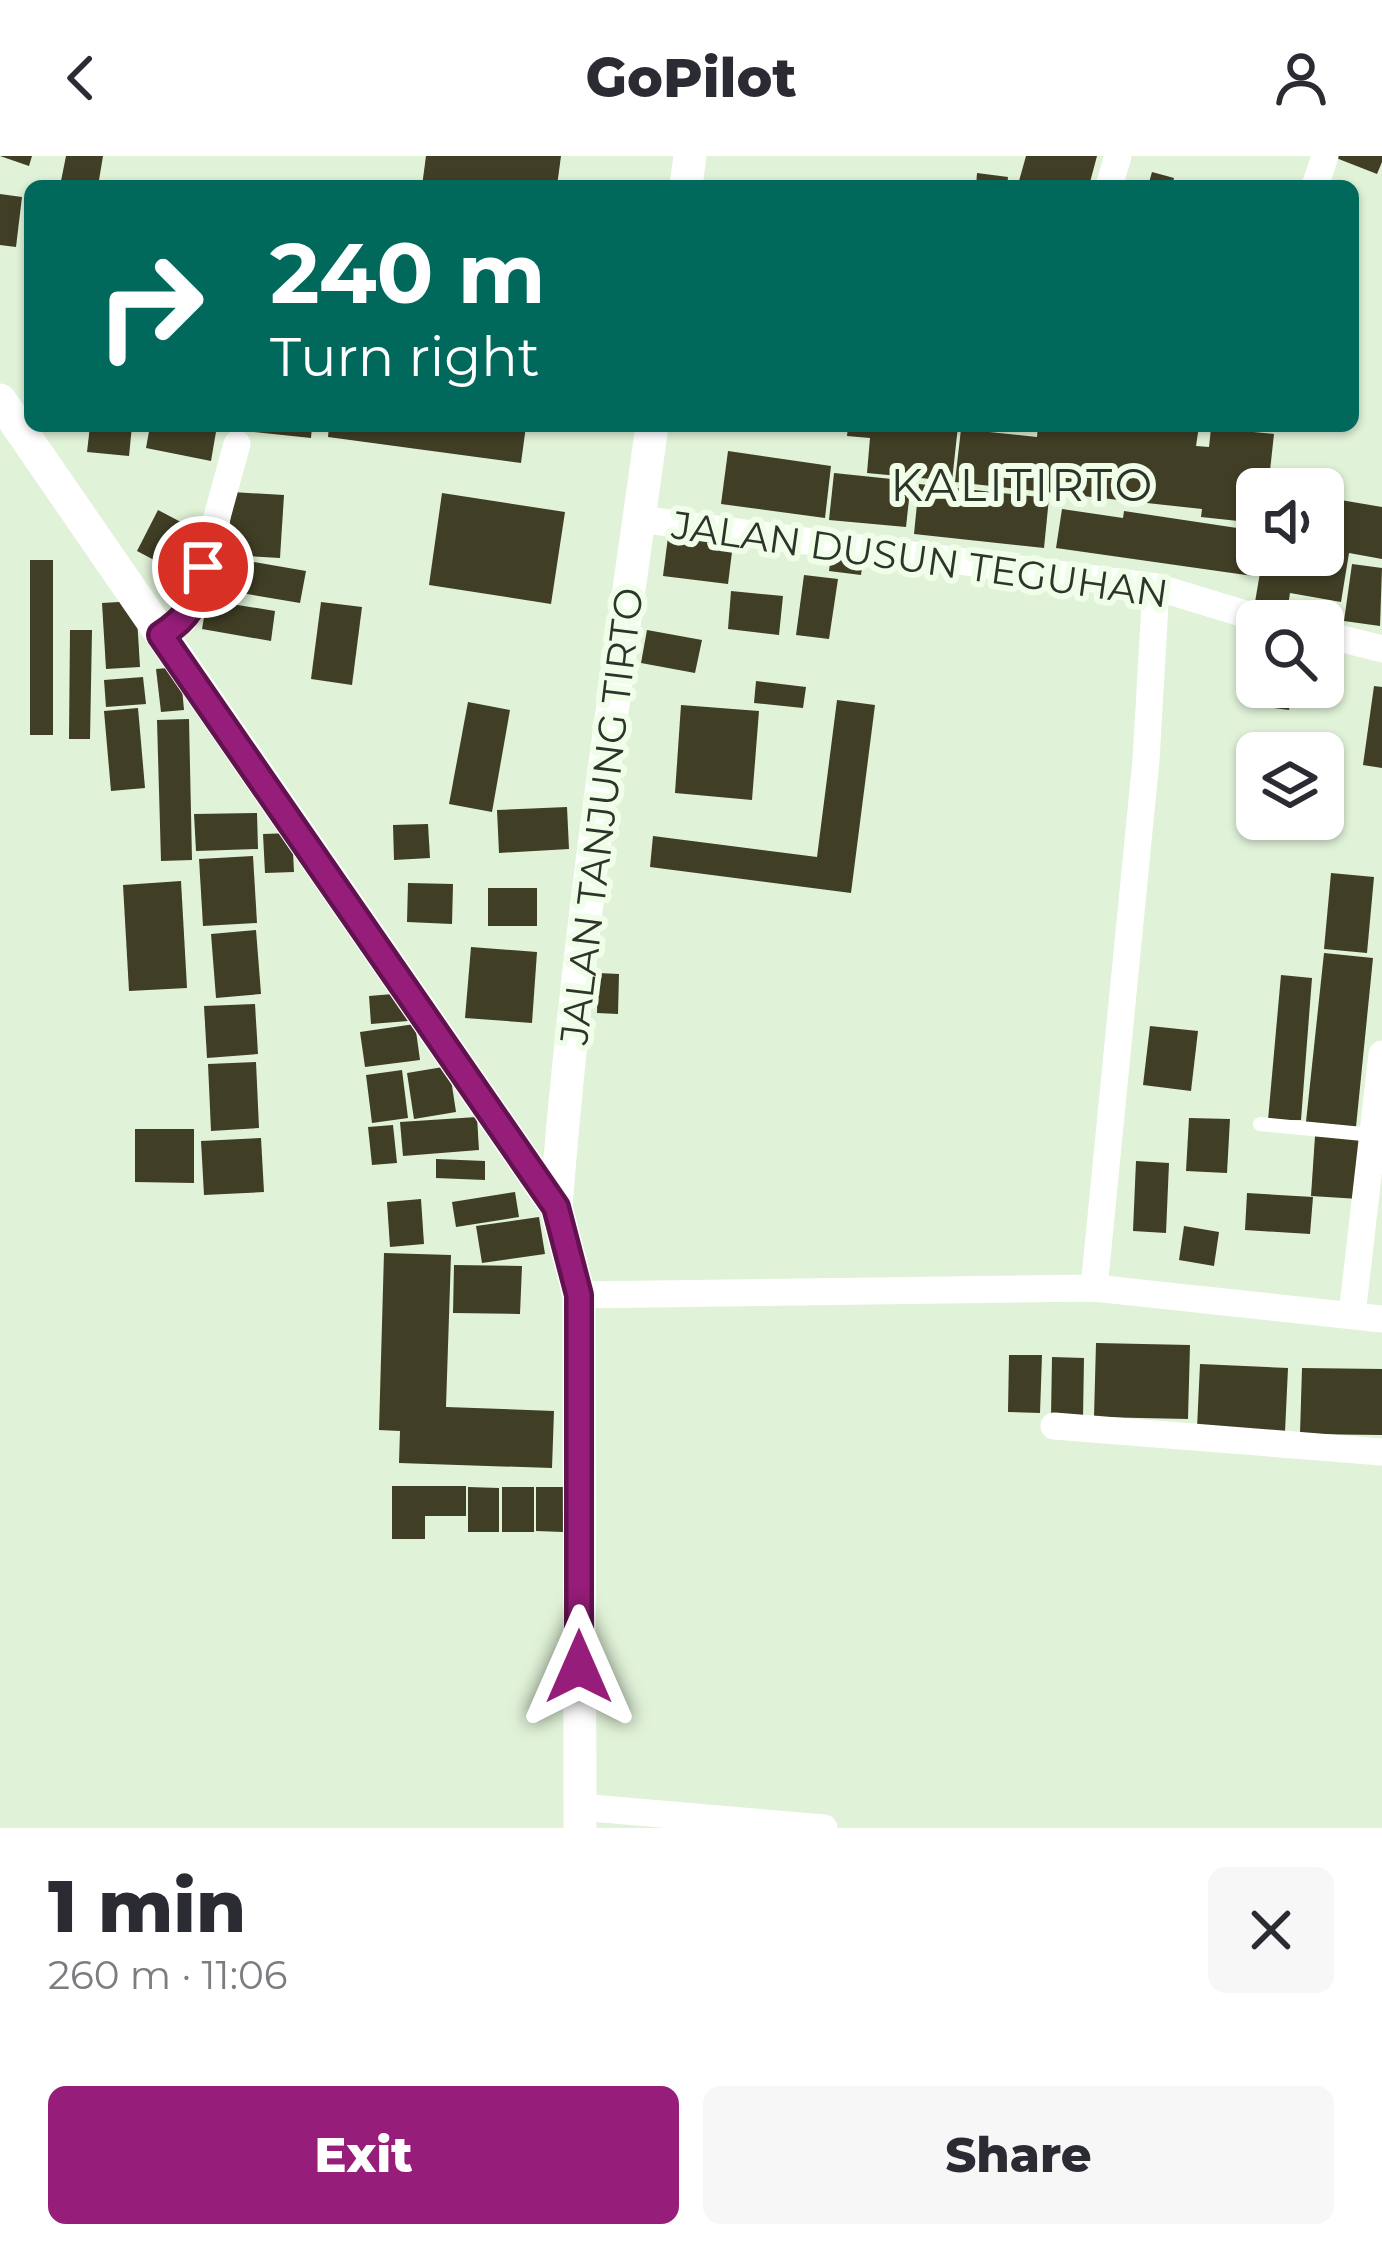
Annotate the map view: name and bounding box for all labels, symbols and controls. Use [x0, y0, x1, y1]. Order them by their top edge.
icon: back [48, 45, 114, 111]
text: GoPilot [585, 45, 797, 111]
icon: person [1268, 45, 1334, 111]
text: 240 m [270, 222, 546, 324]
icon: right [72, 228, 228, 384]
text: Turn right [270, 324, 540, 390]
district label: KALITIRTO [891, 457, 1155, 512]
map controls [1236, 468, 1344, 840]
button: sound [1236, 468, 1344, 576]
street label: JALAN DUSUN TEGUHAN [668, 500, 1171, 618]
pin [152, 516, 254, 618]
icon: arrive [170, 534, 236, 600]
street label: JALAN TANJUNG TIRTO [549, 585, 653, 1048]
button: search [1236, 600, 1344, 708]
button: layers [1236, 732, 1344, 840]
position arrow [516, 1604, 642, 1730]
text: 1 min [48, 1862, 246, 1950]
button: close [1208, 1867, 1334, 1993]
text: 260 m · 11:06 [48, 1951, 288, 1999]
button: Exit [48, 2086, 679, 2224]
button: Share [703, 2086, 1334, 2224]

